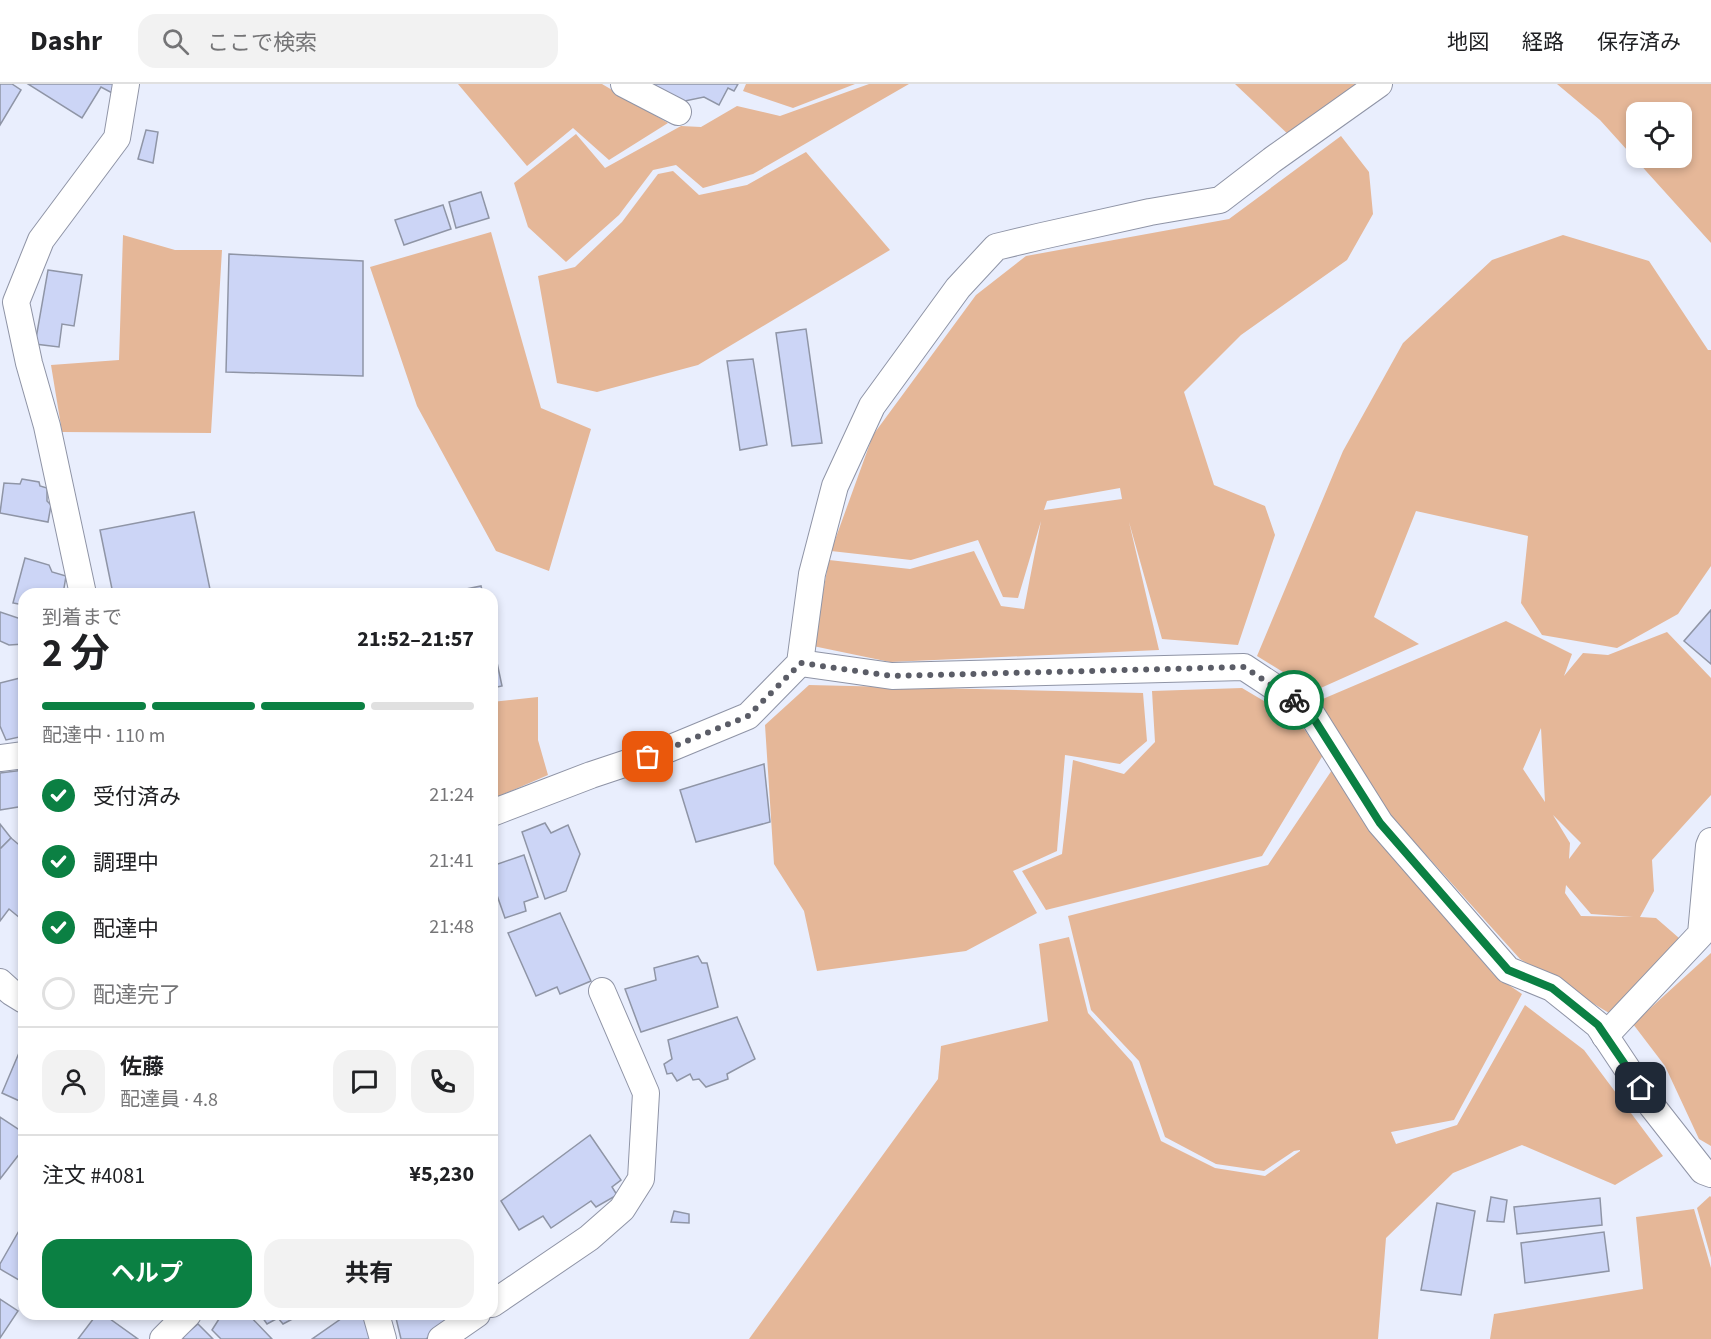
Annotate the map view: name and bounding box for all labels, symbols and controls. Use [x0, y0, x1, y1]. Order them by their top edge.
search box [138, 14, 558, 68]
text: Dashr [30, 21, 102, 61]
icon: search [159, 25, 192, 58]
text: ここで検索 [207, 27, 317, 59]
text: 地図 [1447, 27, 1489, 57]
text: 経路 [1522, 27, 1564, 57]
text: 保存済み [1597, 27, 1681, 57]
map controls [1626, 102, 1692, 168]
button: locate [1626, 102, 1692, 168]
text: 到着まで [42, 604, 122, 632]
text: 21:52–21:57 [357, 623, 474, 655]
text: 2 分 [42, 626, 109, 682]
courier [1264, 670, 1324, 730]
icon: bike [1278, 684, 1311, 717]
text: 配達中 · 110 m [42, 722, 165, 750]
pin [622, 731, 673, 782]
icon: bag [631, 740, 664, 773]
icon: check [42, 779, 75, 812]
text: 受付済み [93, 781, 181, 813]
text: 21:24 [429, 781, 474, 809]
icon: check [42, 845, 75, 878]
text: 調理中 [93, 847, 159, 879]
text: 21:41 [429, 847, 474, 875]
icon: check [42, 911, 75, 944]
text: 配達中 [93, 913, 159, 945]
text: 21:48 [429, 913, 474, 941]
text: 配達完了 [93, 979, 181, 1011]
button: person [42, 1050, 105, 1113]
button: chat [333, 1050, 396, 1113]
button: phone [411, 1050, 474, 1113]
text: 佐藤 [120, 1051, 164, 1083]
pin [1615, 1062, 1666, 1113]
icon: home [1624, 1071, 1657, 1104]
text: 配達員 · 4.8 [120, 1086, 218, 1114]
text: ¥5,230 [409, 1158, 474, 1190]
text: 注文 #4081 [42, 1160, 145, 1192]
button: ヘルプ [42, 1239, 252, 1308]
button: 共有 [264, 1239, 474, 1308]

